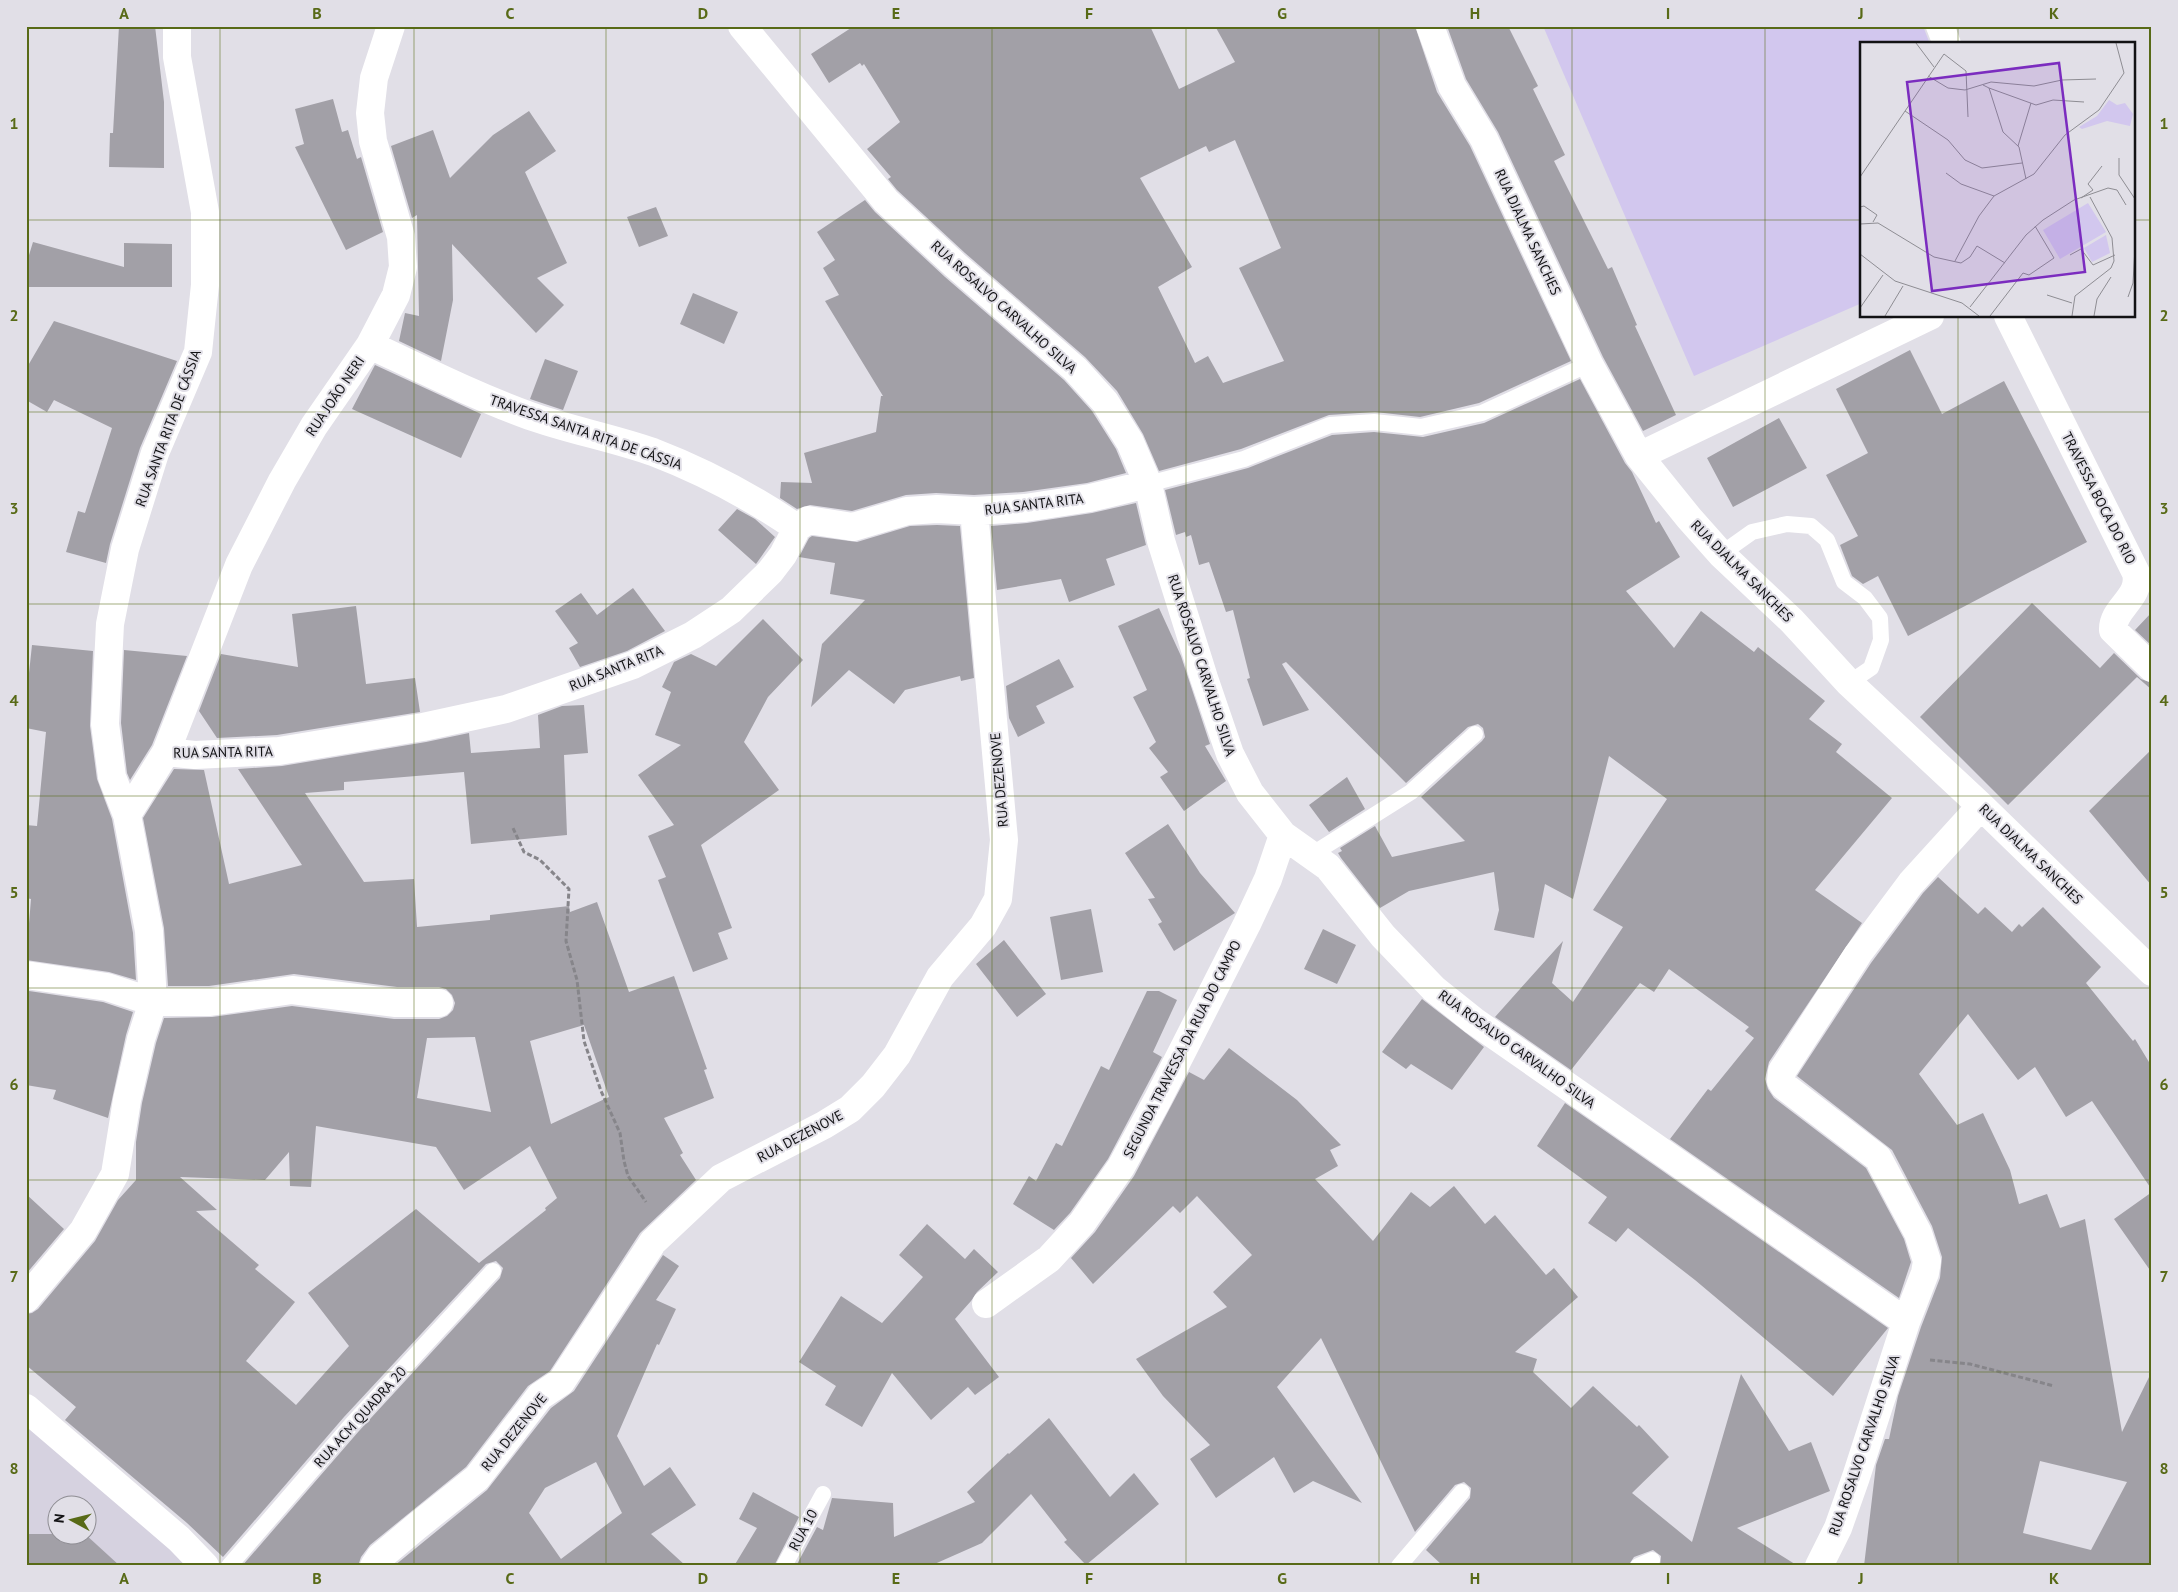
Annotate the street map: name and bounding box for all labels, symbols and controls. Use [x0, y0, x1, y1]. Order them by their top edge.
text: A [119, 3, 129, 23]
text: B [312, 3, 322, 23]
text: C [506, 3, 515, 23]
text: D [698, 3, 708, 23]
text: E [892, 3, 900, 23]
text: F [1085, 3, 1093, 23]
text: G [1277, 3, 1287, 23]
text: H [1470, 3, 1480, 23]
text: I [1666, 3, 1670, 23]
text: J [1857, 3, 1864, 23]
text: K [2049, 3, 2059, 23]
inset map [1860, 42, 2136, 318]
text: 1 [9, 113, 19, 133]
text: 1 [2159, 113, 2169, 133]
street label: RUA DJALMA SANCHES [1491, 166, 1565, 298]
street label: RUA ROSALVO CARVALHO SILVA [927, 237, 1081, 378]
text: 2 [9, 305, 19, 325]
text: 2 [2159, 305, 2169, 325]
street label: RUA SANTA RITA DE CÁSSIA [131, 346, 205, 509]
street label: RUA JOÃO NERI [302, 353, 368, 439]
street label: TRAVESSA SANTA RITA DE CÁSSIA [488, 391, 685, 474]
street label: TRAVESSA BOCA DO RIO [2058, 429, 2140, 567]
street label: RUA SANTA RITA [984, 489, 1085, 519]
text: 3 [9, 498, 19, 518]
text: 3 [2159, 498, 2169, 518]
street label: RUA DJALMA SANCHES [1687, 516, 1797, 626]
street label: RUA ROSALVO CARVALHO SILVA [1164, 572, 1240, 759]
street label: RUA SANTA RITA [567, 641, 666, 695]
text: 4 [9, 690, 19, 710]
text: 4 [2159, 690, 2169, 710]
street label: RUA DEZENOVE [986, 732, 1012, 828]
street label: RUA SANTA RITA [173, 742, 274, 762]
street label: RUA DJALMA SANCHES [1975, 800, 2087, 908]
text: 5 [9, 882, 19, 902]
text: 5 [2159, 882, 2169, 902]
street label: SEGUNDA TRAVESSA DA RUA DO CAMPO [1119, 937, 1245, 1161]
street label: RUA ROSALVO CARVALHO SILVA [1435, 986, 1600, 1113]
text: 6 [9, 1074, 19, 1094]
text: 6 [2159, 1074, 2169, 1094]
street label: RUA DEZENOVE [754, 1106, 846, 1166]
text: 7 [9, 1266, 19, 1286]
text: 7 [2159, 1266, 2169, 1286]
street label: RUA ROSALVO CARVALHO SILVA [1825, 1351, 1904, 1538]
street label: RUA ACM QUADRA 20 [310, 1363, 410, 1471]
street label: RUA DEZENOVE [477, 1390, 551, 1474]
text: 8 [9, 1458, 19, 1478]
text: 8 [2159, 1458, 2169, 1478]
north arrow [48, 1494, 98, 1544]
street label: RUA 10 [785, 1506, 821, 1554]
text: N [50, 1513, 69, 1524]
text: A [119, 1568, 129, 1588]
text: B [312, 1568, 322, 1588]
text: C [506, 1568, 515, 1588]
text: D [698, 1568, 708, 1588]
text: E [892, 1568, 900, 1588]
text: F [1085, 1568, 1093, 1588]
text: G [1277, 1568, 1287, 1588]
text: H [1470, 1568, 1480, 1588]
text: I [1666, 1568, 1670, 1588]
text: J [1857, 1568, 1864, 1588]
text: K [2049, 1568, 2059, 1588]

